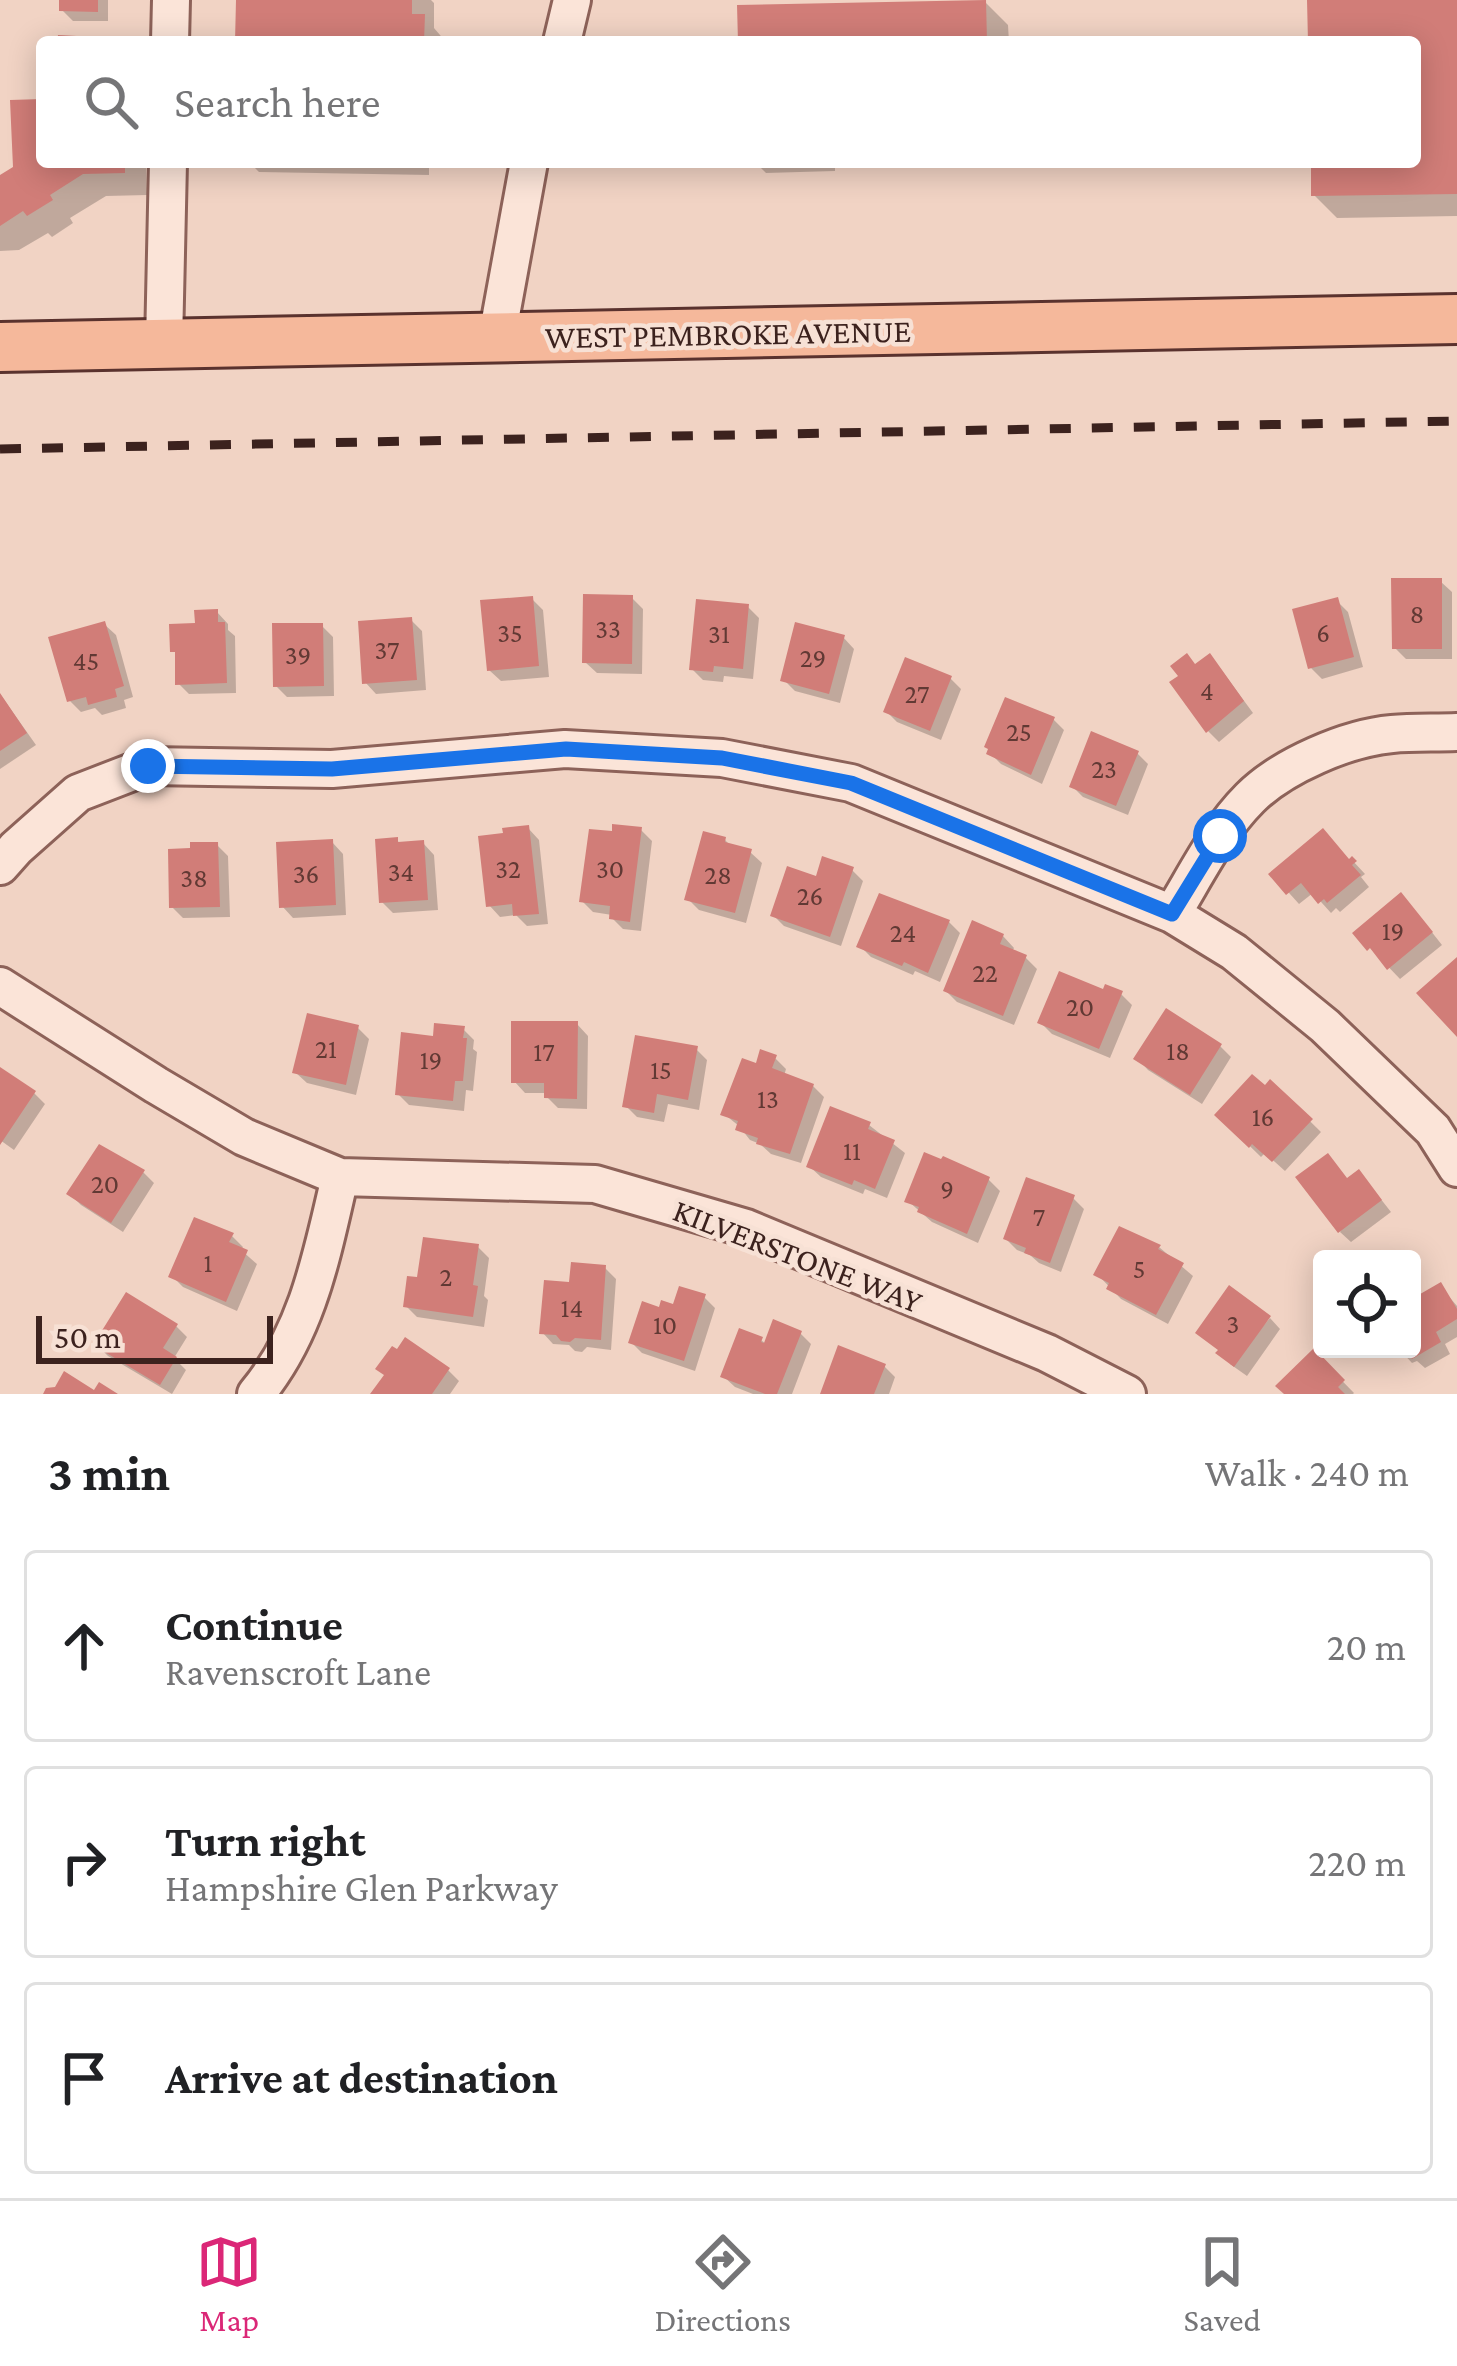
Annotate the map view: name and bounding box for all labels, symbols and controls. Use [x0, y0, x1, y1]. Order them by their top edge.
search box [36, 36, 1421, 168]
icon: search [78, 69, 144, 135]
text: Search here [174, 77, 381, 127]
street label: WEST PEMBROKE AVENUE [544, 312, 912, 355]
house number: 8 [1410, 599, 1424, 629]
house number: 33 [595, 614, 621, 644]
house number: 35 [497, 618, 523, 648]
house number: 6 [1316, 618, 1330, 648]
house number: 31 [708, 619, 730, 649]
house number: 37 [375, 635, 400, 665]
house number: 39 [285, 640, 311, 670]
house number: 29 [800, 643, 826, 673]
house number: 45 [73, 646, 99, 676]
house number: 4 [1200, 676, 1214, 706]
house number: 27 [905, 679, 929, 709]
house number: 25 [1006, 717, 1032, 747]
route end [121, 739, 175, 793]
house number: 23 [1091, 754, 1117, 784]
route start [1193, 809, 1247, 863]
house number: 32 [495, 854, 521, 884]
house number: 30 [596, 854, 624, 884]
house number: 34 [388, 857, 414, 887]
house number: 36 [293, 859, 319, 889]
house number: 28 [704, 860, 732, 890]
house number: 38 [180, 863, 208, 893]
house number: 26 [797, 881, 823, 911]
house number: 19 [1382, 916, 1404, 946]
house number: 24 [890, 918, 916, 948]
house number: 22 [972, 958, 998, 988]
house number: 20 [1066, 992, 1094, 1022]
house number: 21 [315, 1034, 337, 1064]
house number: 18 [1166, 1036, 1190, 1066]
house number: 17 [533, 1037, 555, 1067]
house number: 19 [420, 1045, 442, 1075]
house number: 15 [650, 1055, 672, 1085]
house number: 13 [757, 1084, 779, 1114]
house number: 16 [1252, 1102, 1274, 1132]
house number: 11 [843, 1136, 861, 1166]
house number: 20 [91, 1169, 119, 1199]
house number: 9 [940, 1174, 954, 1204]
street label: KILVERSTONE WAY [668, 1191, 928, 1320]
house number: 7 [1033, 1202, 1045, 1232]
house number: 1 [204, 1248, 213, 1278]
map controls [1313, 1250, 1421, 1358]
button: locate [1313, 1250, 1421, 1358]
house number: 5 [1133, 1254, 1145, 1284]
house number: 2 [440, 1262, 452, 1292]
house number: 14 [561, 1293, 583, 1323]
house number: 3 [1227, 1309, 1239, 1339]
scale bar [36, 1310, 273, 1363]
house number: 10 [653, 1310, 677, 1340]
text: 50 m [54, 1318, 121, 1355]
text: 3 min [48, 1444, 170, 1501]
text: Walk · 240 m [1205, 1451, 1409, 1494]
text: Continue [165, 1600, 343, 1650]
icon: ahead [51, 1613, 117, 1679]
text: 20 m [1327, 1625, 1406, 1668]
text: Ravenscroft Lane [165, 1650, 431, 1693]
text: Turn right [165, 1816, 366, 1866]
icon: right [51, 1829, 117, 1895]
text: 220 m [1308, 1841, 1406, 1884]
text: Hampshire Glen Parkway [165, 1866, 558, 1909]
icon: arrive [51, 2045, 117, 2111]
text: Arrive at destination [165, 2053, 558, 2103]
tab: Map [196, 2229, 262, 2338]
tab: Directions [655, 2229, 791, 2338]
tab: Saved [1183, 2229, 1261, 2338]

